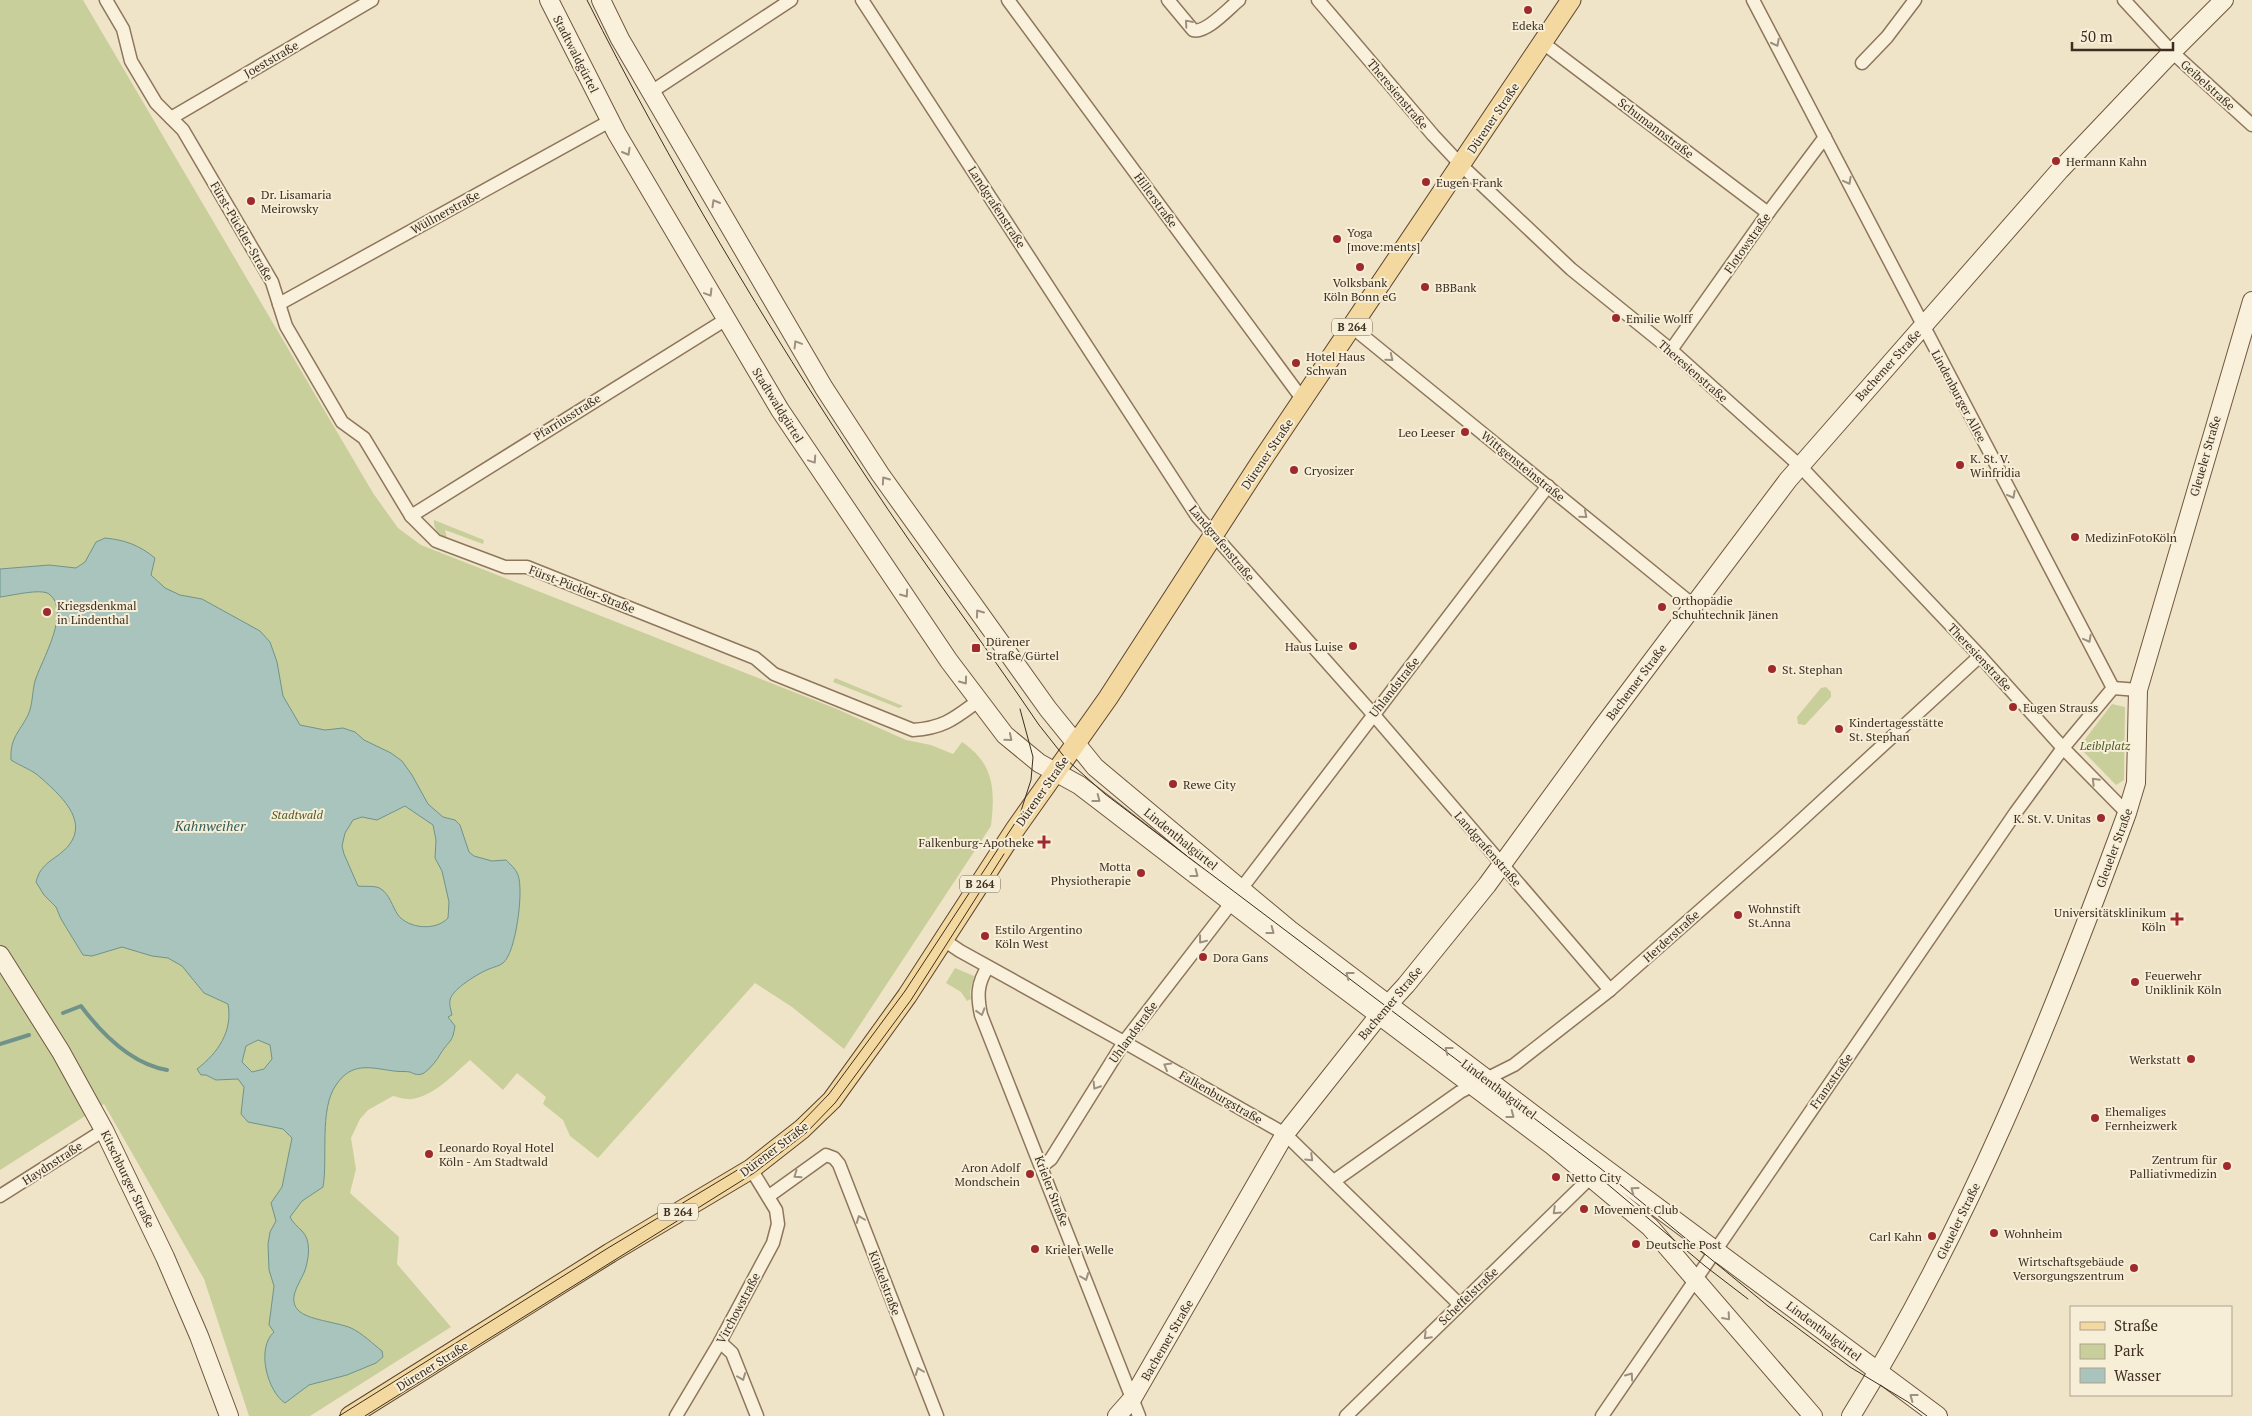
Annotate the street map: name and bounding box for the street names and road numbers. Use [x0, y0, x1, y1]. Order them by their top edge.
street label: Stadtwaldgürtel [550, 13, 602, 96]
street label: Joeststraße [241, 37, 301, 81]
street label: Theresienstraße [1364, 56, 1432, 132]
street label: Geibelstraße [2178, 57, 2238, 113]
street label: Dürener Straße [1464, 80, 1522, 156]
street label: Schumannstraße [1615, 95, 1697, 161]
street label: Landgrafenstraße [965, 163, 1029, 251]
street label: Hillerstraße [1131, 170, 1181, 230]
street label: Fürst-Pückler-Straße [207, 179, 277, 283]
street label: Wüllnerstraße [408, 187, 482, 237]
street label: Flotowstraße [1721, 210, 1773, 276]
road number: B 264 [1332, 318, 1372, 336]
street label: Bachemer Straße [1852, 326, 1924, 404]
street label: Theresienstraße [1655, 337, 1731, 405]
street label: Lindenburger Allee [1928, 347, 1990, 445]
street label: Stadtwaldgürtel [749, 365, 807, 445]
street label: Pfarriusstraße [531, 390, 603, 444]
street label: Gleueler Straße [2186, 414, 2224, 498]
street label: Dürener Straße [1238, 416, 1296, 492]
street label: Wittgensteinstraße [1478, 428, 1568, 504]
street label: Landgrafenstraße [1186, 502, 1258, 584]
street label: Fürst-Pückler-Straße [527, 562, 637, 616]
street label: Theresienstraße [1945, 620, 2015, 694]
street label: Bachemer Straße [1603, 641, 1669, 723]
street label: Uhlandstraße [1366, 654, 1422, 720]
street label: Dürener Straße [1012, 753, 1072, 829]
street label: Lindenthalgürtel [1141, 805, 1221, 873]
street label: Gleueler Straße [2093, 806, 2135, 890]
street label: Landgrafenstraße [1451, 808, 1525, 890]
road number: B 264 [960, 876, 1000, 892]
street label: Herderstraße [1640, 907, 1702, 965]
street label: Bachemer Straße [1355, 963, 1425, 1043]
street label: Uhlandstraße [1106, 998, 1160, 1066]
street label: Franzstraße [1806, 1050, 1856, 1112]
street label: Lindenthalgürtel [1458, 1056, 1540, 1122]
street label: Falkenburgstraße [1177, 1067, 1265, 1127]
street label: Dürener Straße [737, 1118, 811, 1180]
street label: Kitschburger Straße [98, 1128, 158, 1230]
street label: Haydnstraße [19, 1138, 85, 1188]
street label: Krieler Straße [1032, 1154, 1072, 1228]
street label: Gleueler Straße [1933, 1180, 1983, 1262]
road number: B 264 [658, 1204, 698, 1220]
street label: Kinkelstraße [866, 1248, 904, 1318]
street label: Scheffelstraße [1435, 1264, 1501, 1328]
street label: Virchowstraße [713, 1270, 763, 1346]
street label: Bachemer Straße [1138, 1297, 1196, 1383]
street label: Lindenthalgürtel [1783, 1298, 1865, 1364]
street label: Dürener Straße [393, 1338, 471, 1394]

